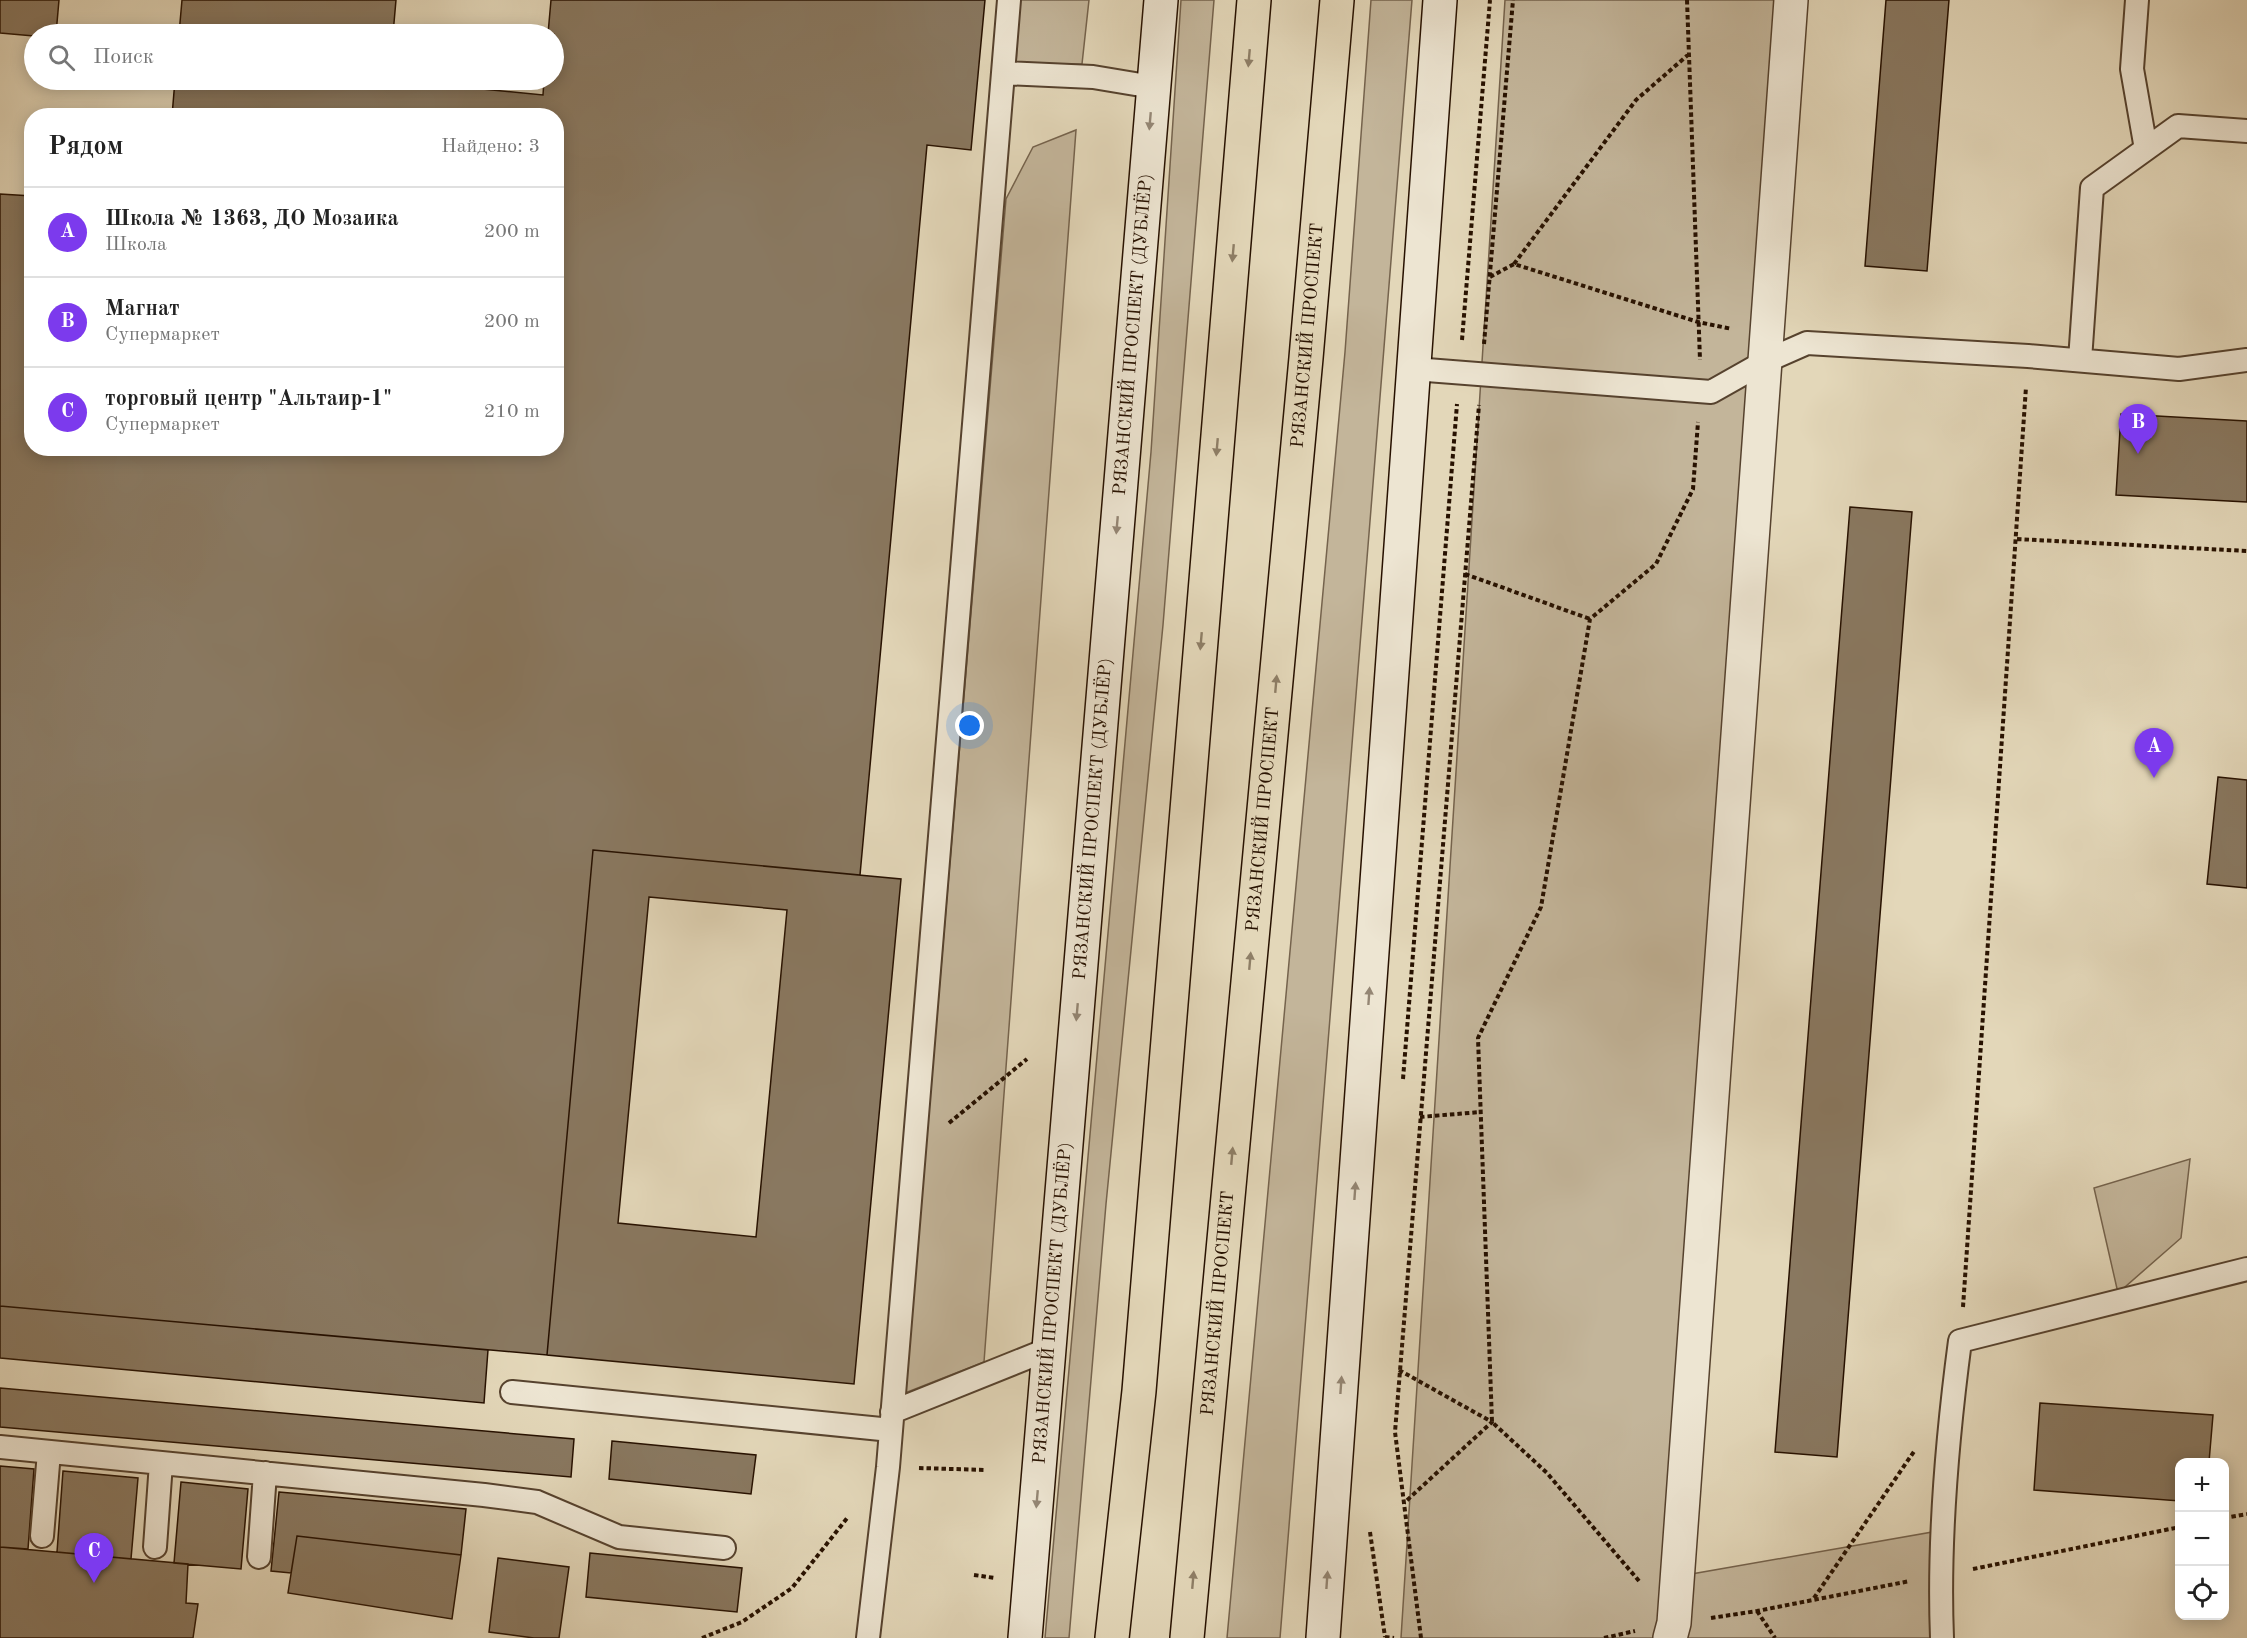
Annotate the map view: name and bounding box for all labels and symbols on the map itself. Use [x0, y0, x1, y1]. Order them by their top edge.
one-way arrow [1244, 49, 1254, 68]
one-way arrow [1145, 112, 1155, 131]
street label: РЯЗАНСКИЙ ПРОСПЕКТ (ДУБЛЁР) [1111, 173, 1156, 496]
street label: РЯЗАНСКИЙ ПРОСПЕКТ [1289, 222, 1327, 449]
one-way arrow [1228, 243, 1238, 262]
pin: B [2118, 404, 2158, 454]
one-way arrow [1212, 438, 1222, 457]
one-way arrow [1112, 515, 1122, 534]
one-way arrow [1196, 632, 1206, 651]
street label: РЯЗАНСКИЙ ПРОСПЕКТ (ДУБЛЁР) [1071, 657, 1115, 980]
one-way arrow [1271, 674, 1281, 693]
street label: РЯЗАНСКИЙ ПРОСПЕКТ [1244, 706, 1283, 933]
your location [955, 711, 984, 740]
pin: A [2134, 728, 2174, 778]
one-way arrow [1245, 952, 1255, 971]
one-way arrow [1364, 987, 1373, 1006]
one-way arrow [1072, 1003, 1082, 1022]
street label: РЯЗАНСКИЙ ПРОСПЕКТ (ДУБЛЁР) [1030, 1141, 1075, 1465]
one-way arrow [1227, 1146, 1237, 1165]
one-way arrow [1350, 1181, 1359, 1200]
street label: РЯЗАНСКИЙ ПРОСПЕКТ [1199, 1190, 1238, 1417]
one-way arrow [1336, 1376, 1346, 1395]
one-way arrow [1032, 1490, 1042, 1509]
pin: C [74, 1534, 113, 1583]
one-way arrow [1188, 1570, 1198, 1589]
one-way arrow [1322, 1570, 1332, 1589]

